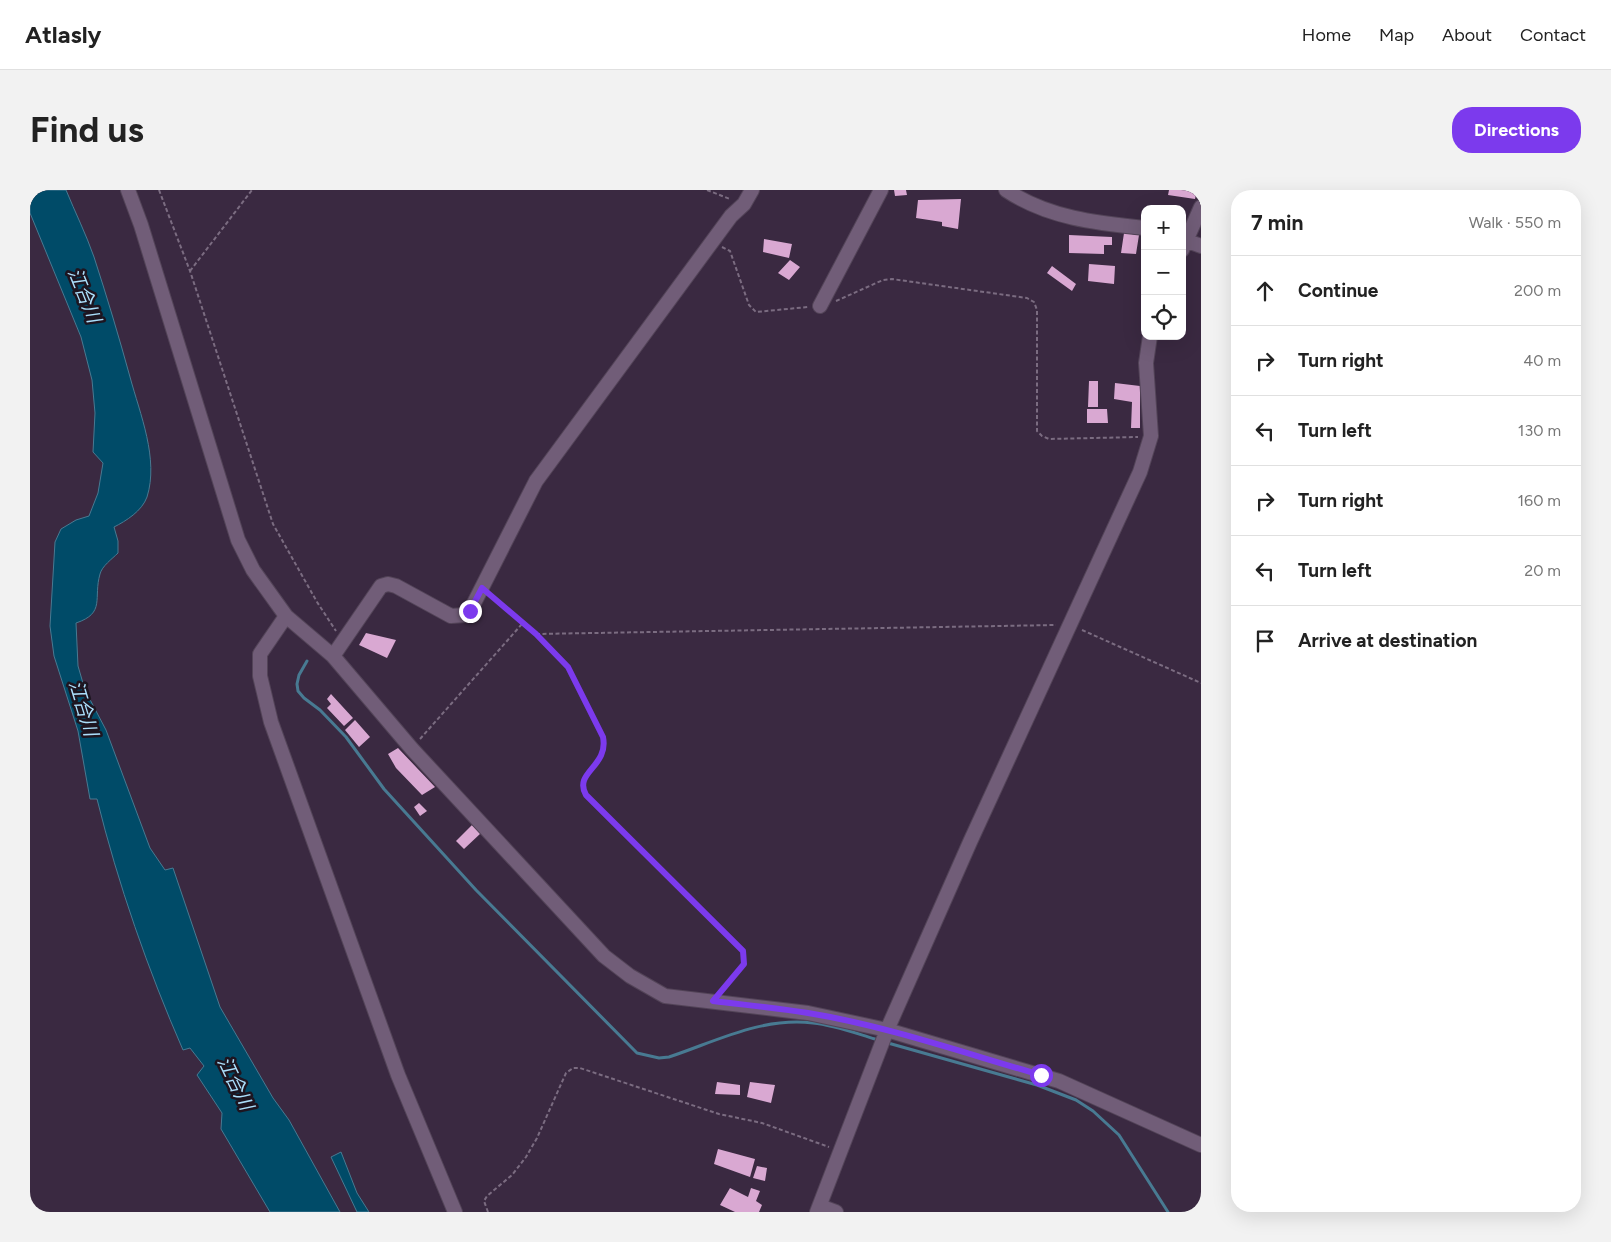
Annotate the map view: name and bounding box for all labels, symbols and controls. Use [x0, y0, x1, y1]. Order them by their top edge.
text: Atlasly [25, 20, 101, 49]
text: Home [1302, 24, 1351, 46]
text: Map [1379, 24, 1414, 46]
text: About [1442, 24, 1492, 46]
text: Contact [1520, 24, 1586, 46]
button: Directions [1452, 107, 1581, 153]
text: Find us [30, 109, 144, 151]
map controls [1141, 205, 1186, 340]
button: + [1141, 205, 1186, 250]
text: 7 min [1251, 210, 1303, 235]
text: Walk · 550 m [1469, 213, 1561, 232]
button: − [1141, 250, 1186, 295]
water label: 江合川 [63, 264, 107, 328]
icon: ahead [1251, 277, 1279, 305]
text: Continue [1298, 279, 1378, 302]
text: 200 m [1514, 281, 1561, 300]
button: locate [1141, 295, 1186, 340]
icon: right [1251, 347, 1279, 375]
text: Turn right [1298, 349, 1384, 372]
text: 40 m [1523, 351, 1561, 370]
icon: left [1251, 417, 1279, 445]
text: Turn left [1298, 419, 1372, 442]
text: 130 m [1518, 421, 1561, 440]
icon: right [1251, 487, 1279, 515]
text: Turn right [1298, 489, 1384, 512]
text: 160 m [1518, 491, 1561, 510]
icon: left [1251, 557, 1279, 585]
text: Turn left [1298, 559, 1372, 582]
text: 20 m [1524, 561, 1561, 580]
route end [459, 600, 482, 623]
icon: arrive [1251, 627, 1279, 655]
text: Arrive at destination [1298, 629, 1477, 652]
water label: 江合川 [64, 678, 103, 741]
water label: 江合川 [213, 1053, 259, 1116]
route start [1030, 1064, 1053, 1087]

